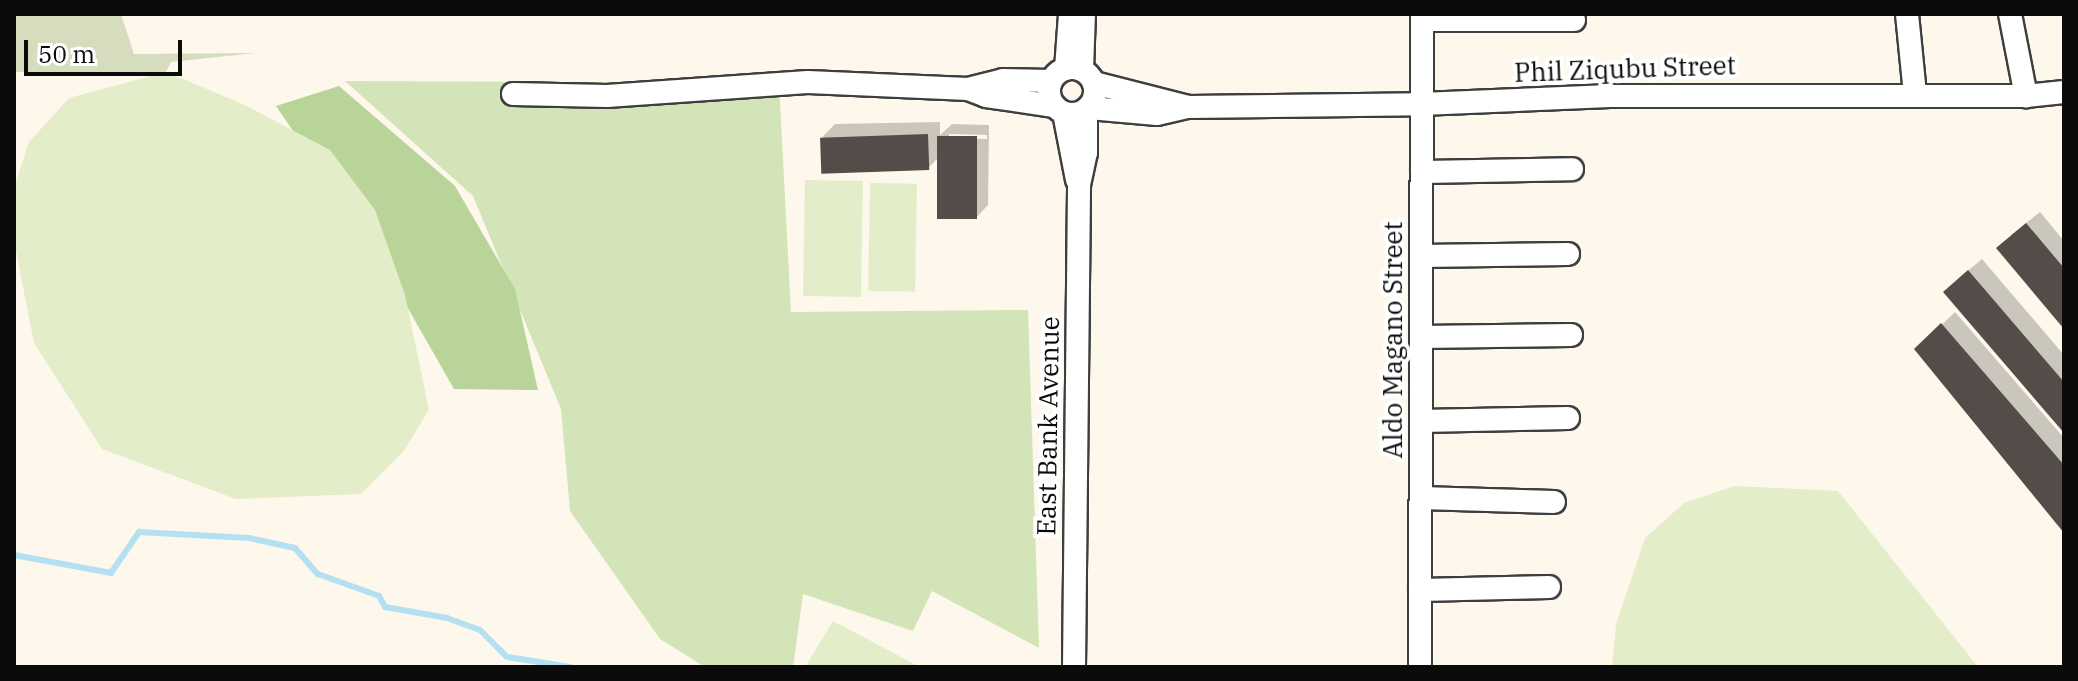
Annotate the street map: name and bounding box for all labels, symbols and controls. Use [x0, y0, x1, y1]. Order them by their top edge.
scale bar [28, 24, 186, 74]
text: 50 m [38, 38, 95, 70]
street label: Phil Ziqubu Street [1514, 50, 1736, 88]
street label: Aldo Magano Street [1377, 221, 1409, 459]
street label: East Bank Avenue [1030, 316, 1066, 536]

